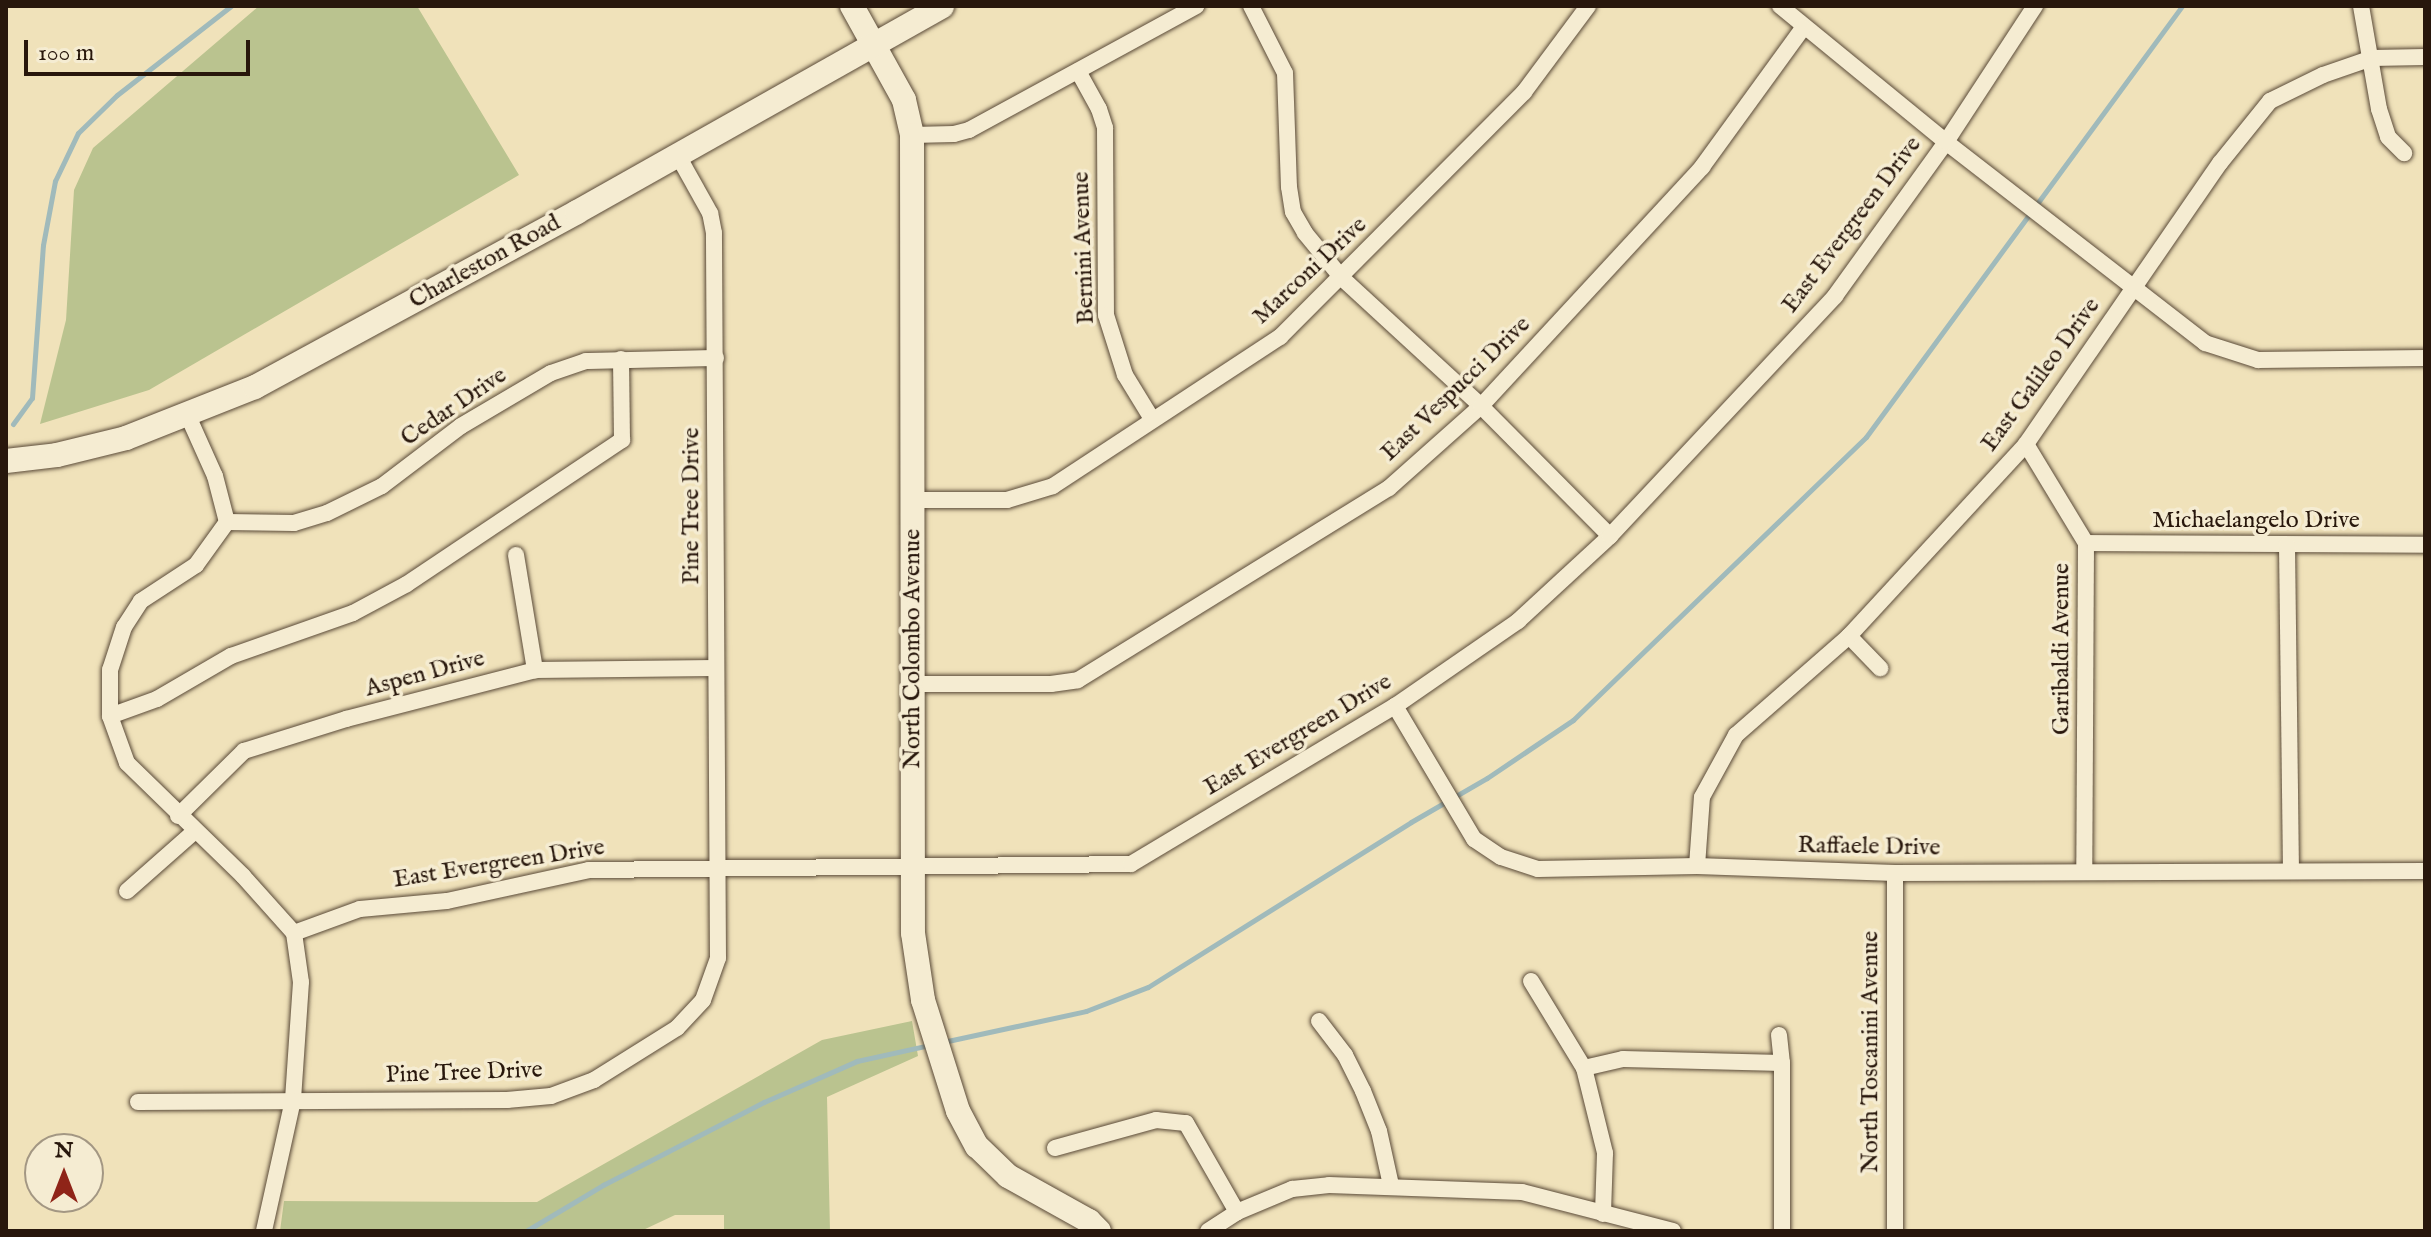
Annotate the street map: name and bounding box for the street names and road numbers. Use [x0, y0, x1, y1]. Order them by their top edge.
street label: East Evergreen Drive [1776, 131, 1928, 319]
street label: Bernini Avenue [1067, 171, 1101, 325]
street label: Charleston Road [404, 209, 566, 315]
street label: Marconi Drive [1247, 211, 1373, 331]
street label: East Galileo Drive [1976, 293, 2106, 457]
street label: East Vespucci Drive [1375, 310, 1537, 468]
street label: Cedar Drive [396, 361, 512, 453]
street label: Pine Tree Drive [678, 428, 706, 584]
street label: Michaelangelo Drive [2152, 507, 2360, 535]
street label: North Colombo Avenue [899, 529, 927, 769]
street label: Garibaldi Avenue [2048, 563, 2076, 735]
street label: Aspen Drive [362, 644, 488, 704]
street label: East Evergreen Drive [1199, 668, 1397, 802]
street label: Raffaele Drive [1797, 831, 1941, 863]
street label: East Evergreen Drive [391, 833, 607, 895]
street label: North Toscanini Avenue [1857, 931, 1885, 1173]
street label: Pine Tree Drive [385, 1056, 543, 1090]

